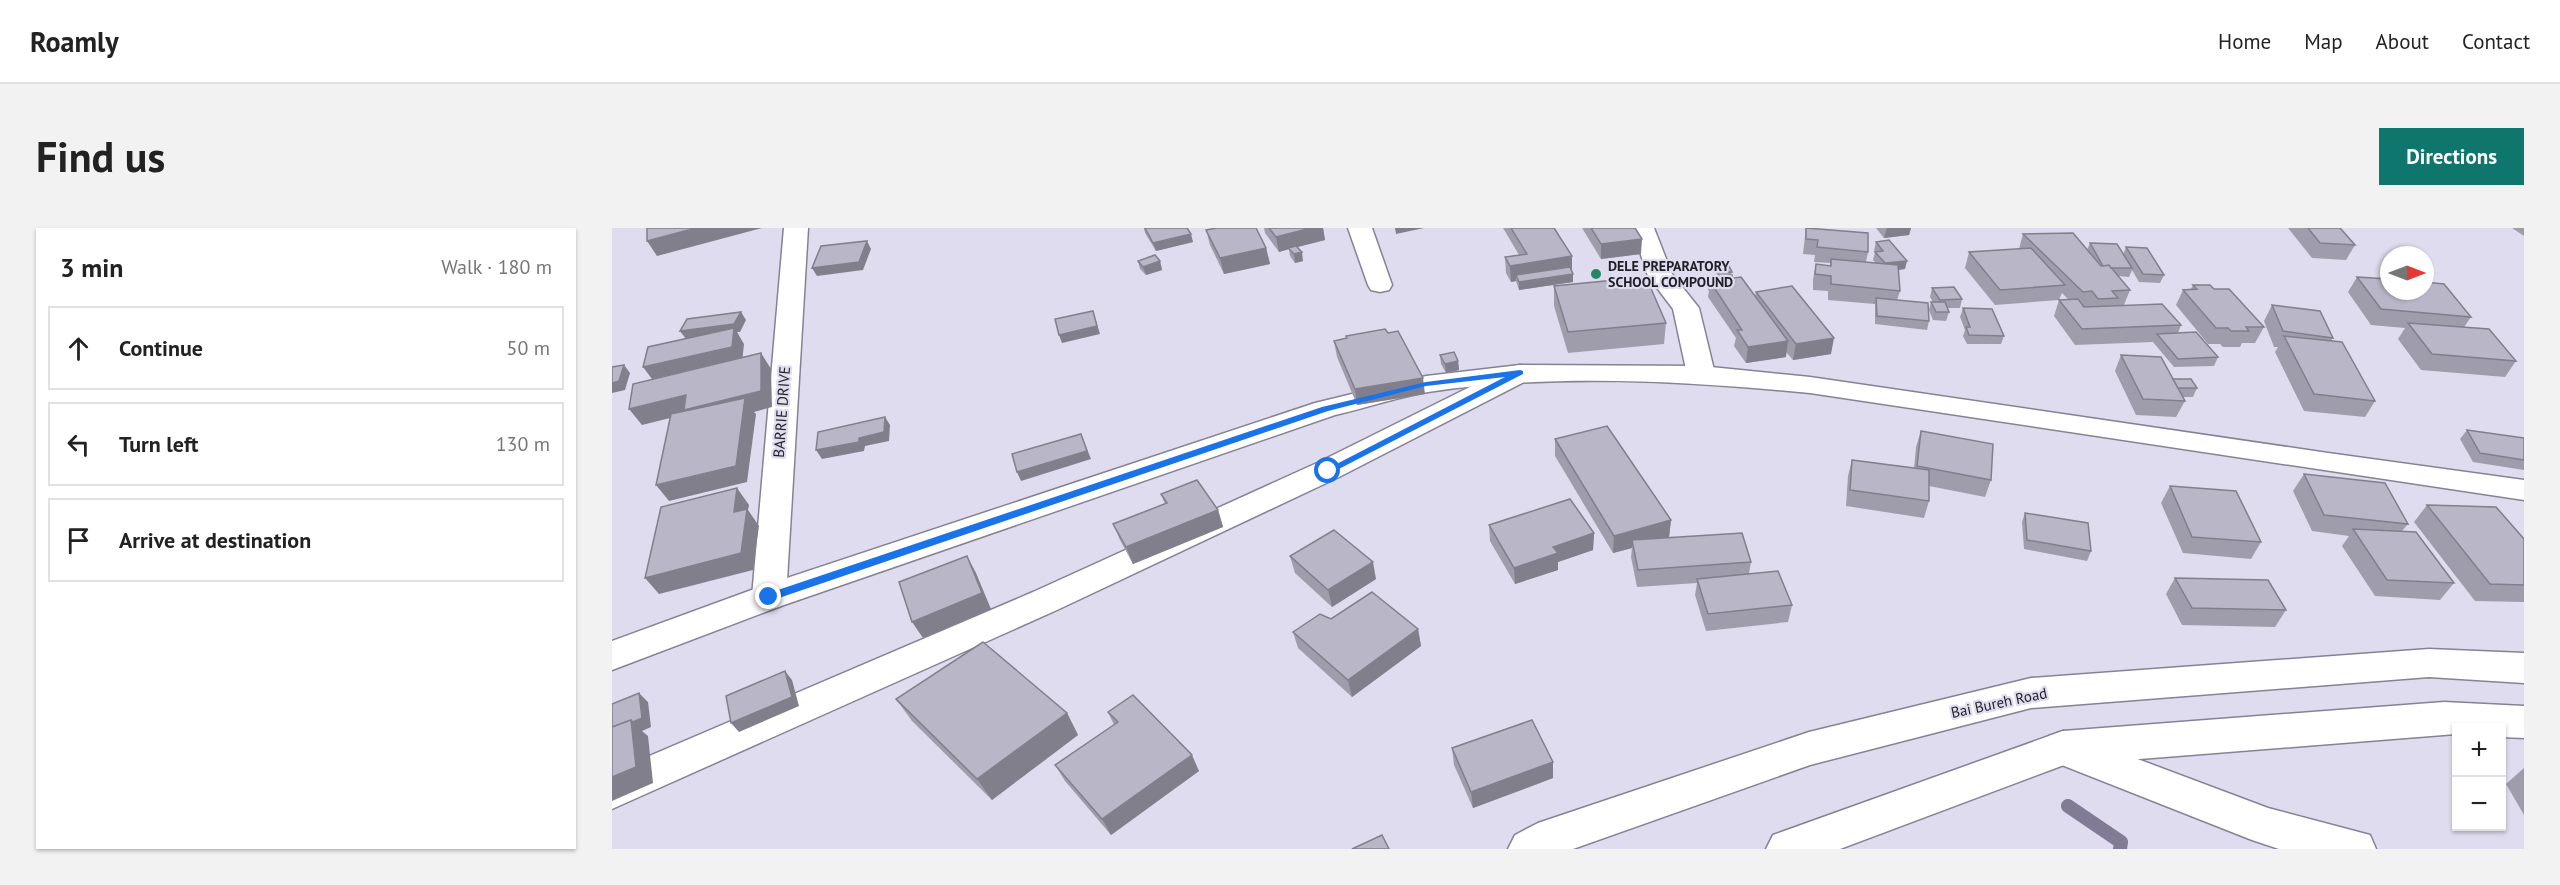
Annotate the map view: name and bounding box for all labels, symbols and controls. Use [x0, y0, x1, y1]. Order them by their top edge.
text: Roamly [30, 23, 119, 60]
text: Home [2218, 28, 2271, 55]
text: Map [2304, 28, 2343, 55]
text: About [2376, 28, 2429, 55]
text: Contact [2462, 28, 2530, 55]
button: Directions [2379, 128, 2524, 185]
text: Find us [36, 129, 165, 184]
north arrow [2380, 246, 2434, 300]
text: 3 min [60, 251, 123, 284]
text: Walk · 180 m [441, 254, 552, 280]
place label: DELE PREPARATORY SCHOOL COMPOUND [1608, 257, 1733, 291]
marker: DELE PREPARATORY SCHOOL COMPOUND [1589, 267, 1603, 281]
icon: ahead [62, 332, 95, 365]
text: Continue [119, 334, 203, 362]
text: 50 m [507, 335, 550, 361]
street label: BARRIE DRIVE [769, 366, 794, 458]
icon: left [62, 428, 95, 461]
text: Turn left [119, 430, 199, 458]
text: 130 m [496, 431, 550, 457]
route start [1314, 457, 1340, 483]
icon: arrive [62, 524, 95, 557]
text: Arrive at destination [119, 526, 311, 554]
route end [755, 583, 781, 609]
street label: Bai Bureh Road [1949, 683, 2049, 722]
map controls [2452, 723, 2506, 831]
button: + [2452, 723, 2506, 777]
button: − [2452, 777, 2506, 831]

